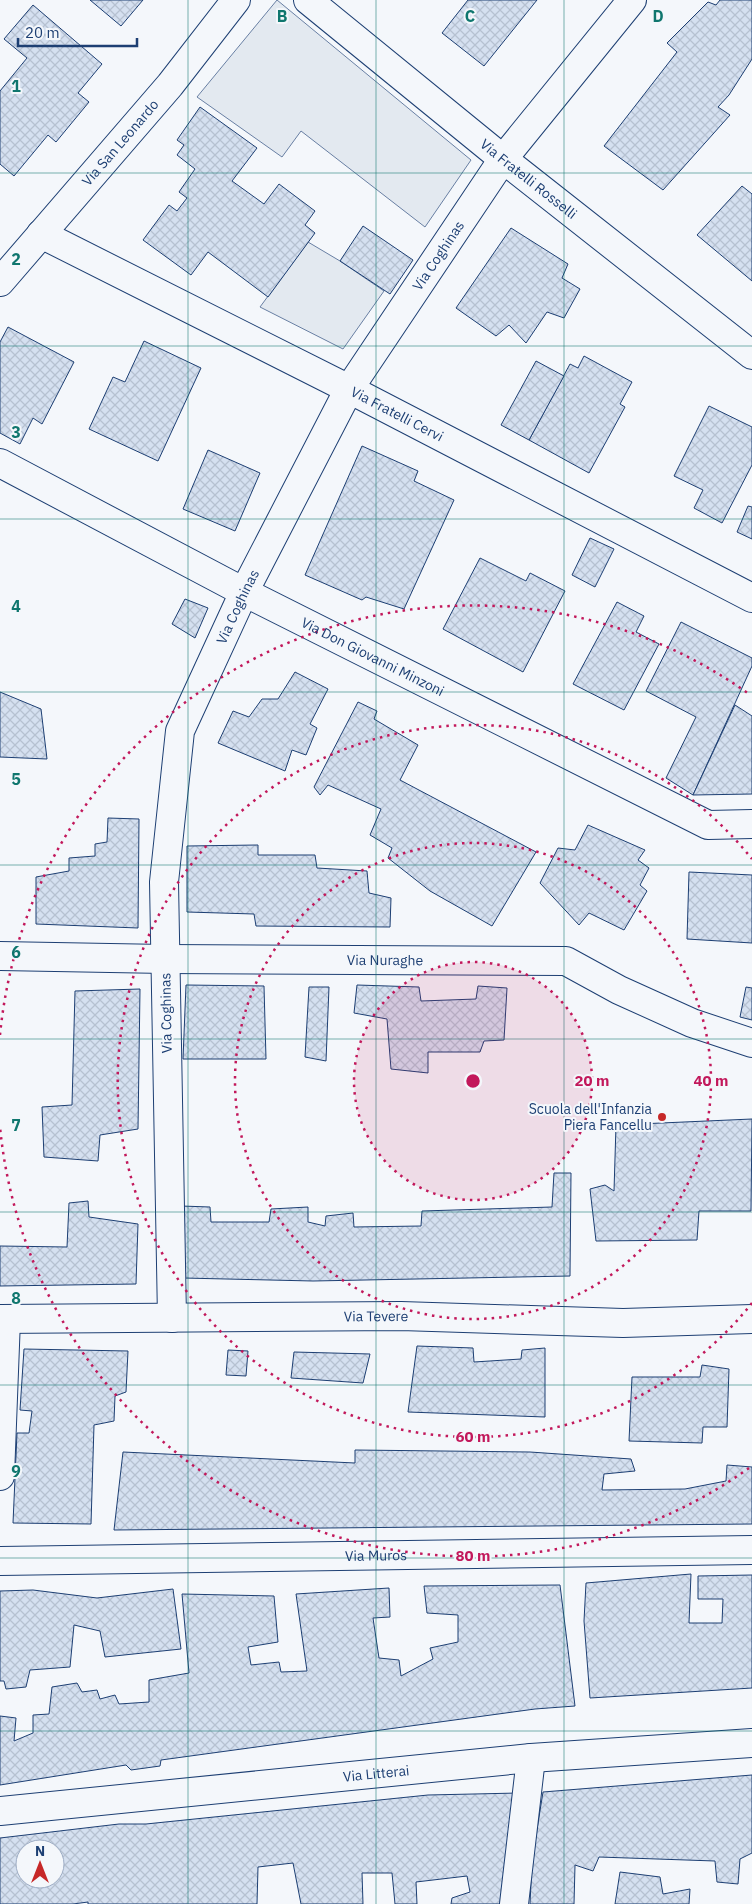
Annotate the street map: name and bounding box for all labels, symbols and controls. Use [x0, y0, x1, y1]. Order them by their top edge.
text: B [277, 6, 288, 26]
text: C [465, 6, 475, 26]
text: D [652, 6, 664, 26]
scale bar [18, 15, 136, 47]
text: 20 m [25, 23, 60, 42]
text: 1 [11, 76, 21, 96]
street label: Via San Leonardo [78, 96, 163, 190]
street label: Via Fratelli Rosselli [476, 135, 581, 223]
street label: Via Coghinas [408, 217, 468, 294]
text: 2 [11, 249, 21, 269]
street label: Via Fratelli Cervi [348, 382, 447, 445]
text: 3 [11, 422, 21, 442]
street label: Via Coghinas [212, 566, 263, 647]
text: 4 [11, 596, 21, 616]
street label: Via Don Giovanni Minzoni [298, 613, 447, 700]
text: 5 [11, 769, 21, 789]
text: 6 [11, 942, 21, 962]
street label: Via Nuraghe [347, 951, 423, 969]
street label: Via Coghinas [156, 972, 176, 1053]
text: 20 m [575, 1071, 609, 1090]
text: 40 m [694, 1071, 728, 1090]
centre of rings [464, 1072, 482, 1090]
place label: Scuola dell'Infanzia Piera Fancellu [529, 1100, 653, 1134]
marker: Scuola dell'Infanzia Piera Fancellu [656, 1111, 668, 1123]
text: 7 [11, 1115, 21, 1135]
text: 8 [11, 1288, 21, 1308]
street label: Via Tevere [344, 1307, 409, 1325]
text: 60 m [456, 1427, 490, 1446]
text: 9 [11, 1461, 21, 1481]
street label: Via Muros [345, 1546, 407, 1565]
text: 80 m [456, 1546, 490, 1565]
street label: Via Litterai [342, 1761, 410, 1786]
north arrow [15, 1839, 65, 1889]
text: N [35, 1842, 45, 1860]

